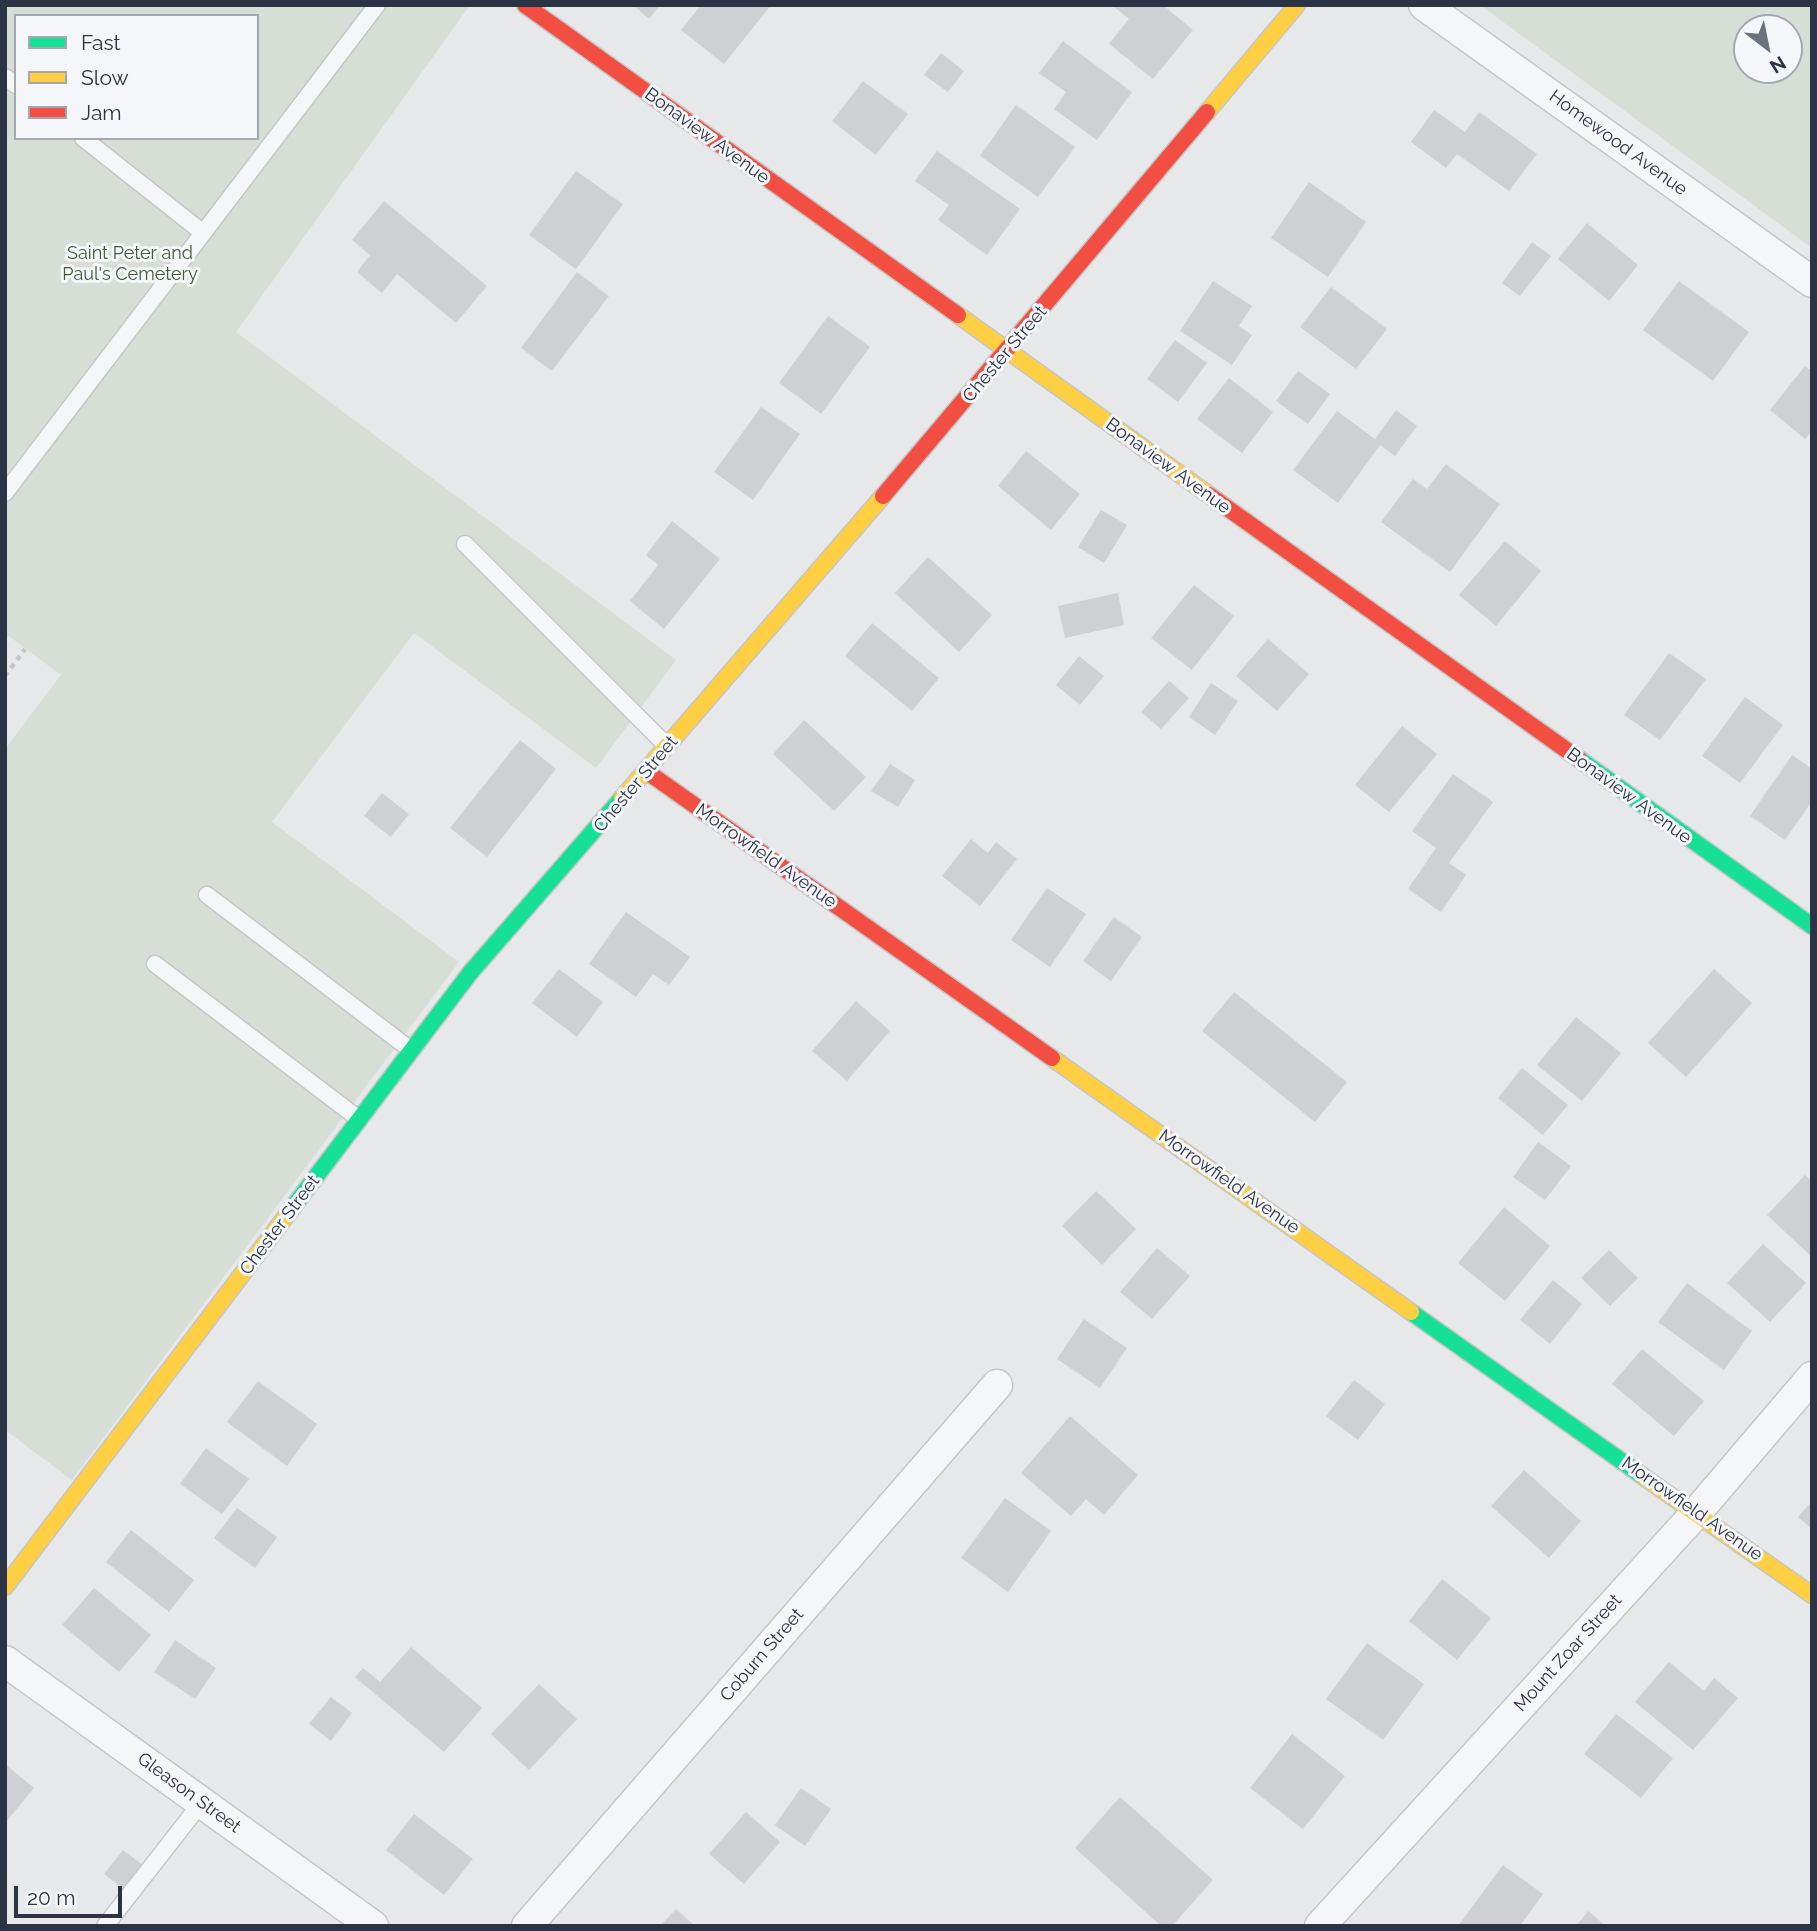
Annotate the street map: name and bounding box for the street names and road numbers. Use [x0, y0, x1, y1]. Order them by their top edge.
street label: Bonaview Avenue [640, 83, 774, 189]
street label: Homewood Avenue [1545, 86, 1691, 200]
street label: Chester Street [958, 301, 1052, 407]
street label: Bonaview Avenue [1101, 413, 1235, 519]
street label: Chester Street [589, 731, 683, 837]
street label: Bonaview Avenue [1562, 743, 1696, 849]
street label: Morrowfield Avenue [691, 799, 841, 913]
street label: Morrowfield Avenue [1154, 1125, 1304, 1239]
street label: Chester Street [235, 1171, 325, 1279]
street label: Morrowfield Avenue [1617, 1452, 1767, 1566]
street label: Mount Zoar Street [1510, 1590, 1626, 1716]
street label: Coburn Street [716, 1604, 808, 1706]
street label: Gleason Street [133, 1748, 245, 1838]

